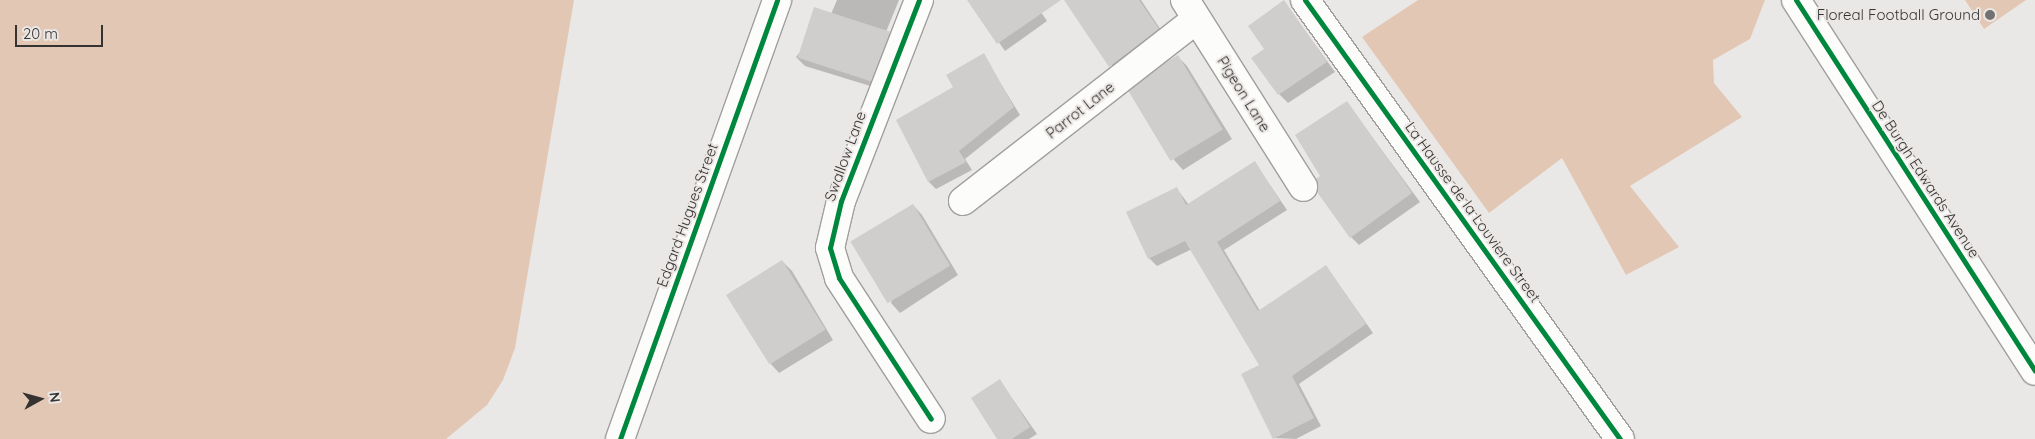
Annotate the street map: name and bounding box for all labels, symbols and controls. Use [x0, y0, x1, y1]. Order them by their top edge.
place label: Floreal Football Ground [1817, 6, 1980, 24]
marker: Floreal Football Ground [1984, 9, 1996, 21]
scale bar [18, 15, 105, 47]
text: 20 m [23, 24, 58, 43]
street label: Pigeon Lane [1214, 53, 1274, 135]
street label: Parrot Lane [1042, 78, 1118, 142]
street label: De Burgh Edwards Avenue [1868, 97, 1984, 261]
street label: Swallow Lane [820, 109, 870, 203]
street label: La Hausse de la Louviere Street [1401, 118, 1545, 306]
street label: Edgard Hugues Street [653, 140, 721, 290]
north arrow [15, 374, 65, 424]
text: N [45, 391, 64, 403]

